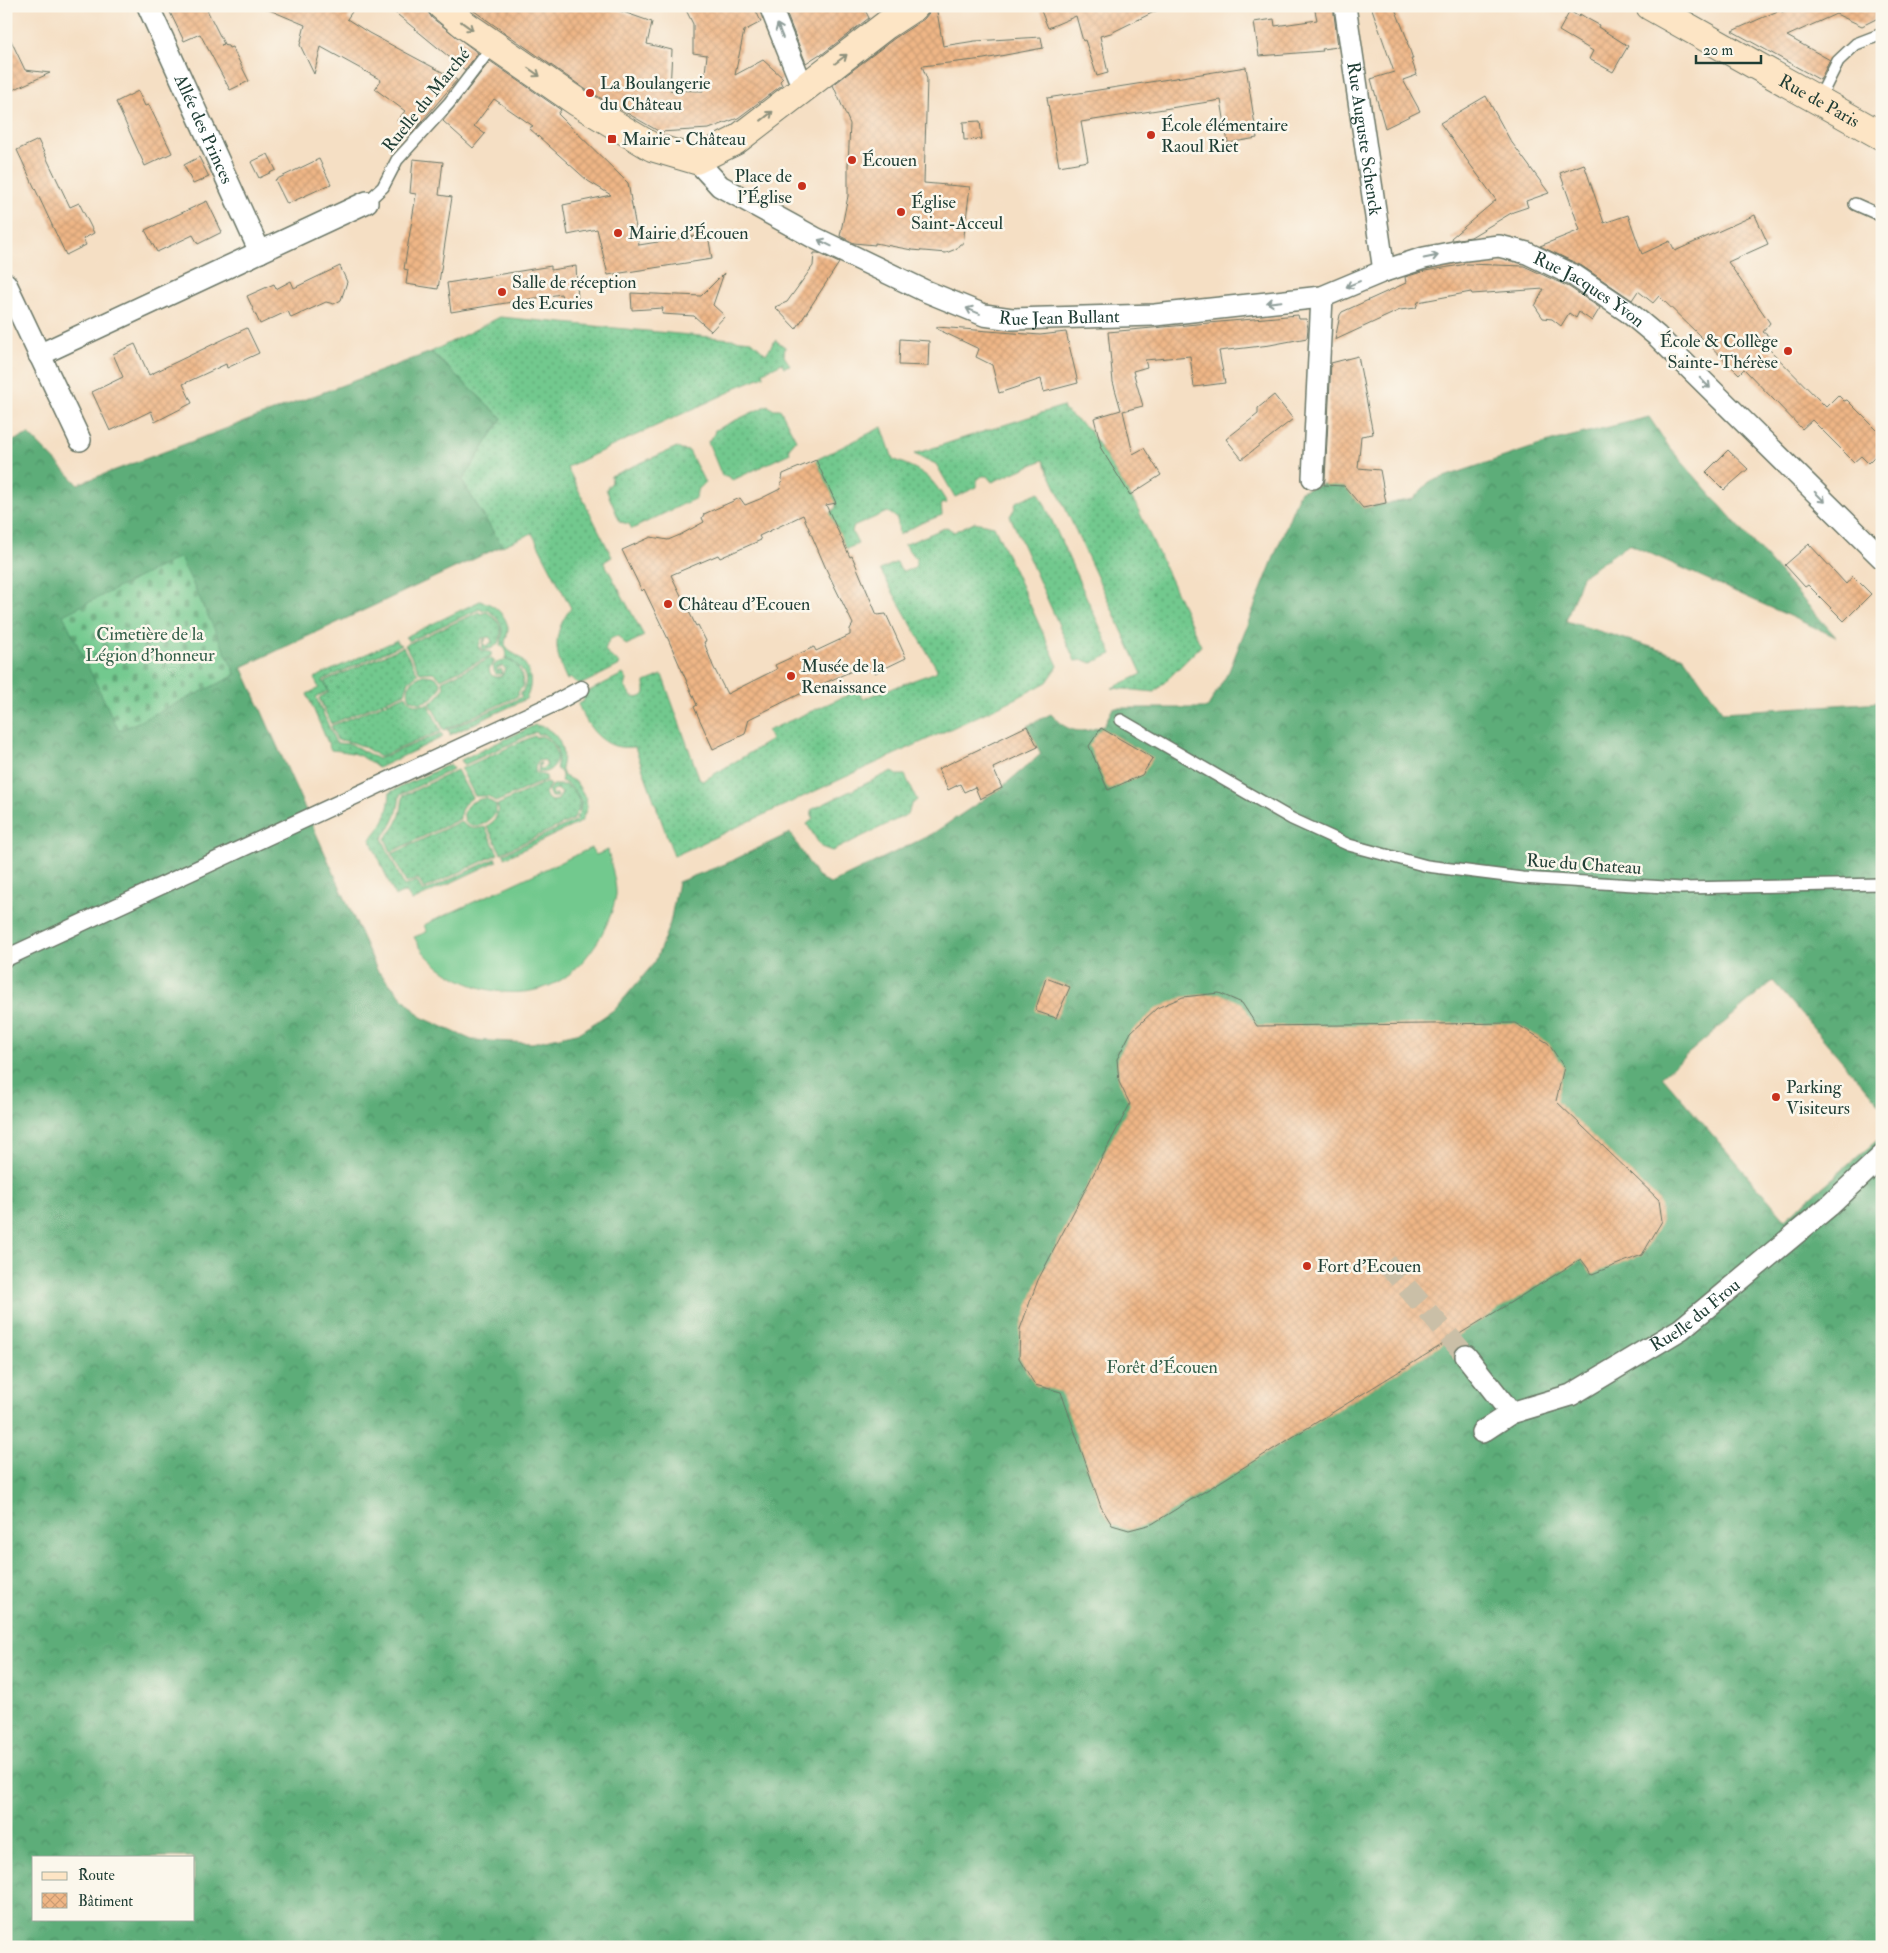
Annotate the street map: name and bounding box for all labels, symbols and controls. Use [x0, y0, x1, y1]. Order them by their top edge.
one-way arrow [460, 21, 474, 31]
one-way arrow [775, 24, 784, 39]
scale bar [1696, 32, 1760, 64]
text: 20 m [1703, 41, 1733, 60]
street label: Ruelle du Marché [377, 43, 476, 157]
one-way arrow [834, 54, 848, 64]
street label: Rue Auguste Schenck [1341, 60, 1387, 217]
one-way arrow [526, 67, 540, 77]
street label: Allée des Princes [168, 70, 238, 188]
street label: Rue de Paris [1775, 70, 1863, 133]
place label: La Boulangerie du Château [600, 72, 711, 116]
marker: La Boulangerie du Château [584, 87, 596, 99]
one-way arrow [760, 111, 773, 122]
place label: École élémentaire Raoul Riet [1161, 114, 1288, 158]
place label: Mairie - Château [622, 128, 746, 151]
marker: École élémentaire Raoul Riet [1145, 129, 1157, 141]
marker: Mairie - Château [606, 133, 618, 145]
place label: Écouen [862, 149, 917, 172]
marker: Écouen [846, 154, 858, 166]
place label: Place de l'Église [735, 165, 792, 209]
marker: Place de l'Église [796, 180, 808, 192]
place label: Église Saint-Acceul [911, 191, 1004, 235]
marker: Église Saint-Acceul [895, 206, 907, 218]
place label: Mairie d'Écouen [628, 222, 749, 245]
marker: Mairie d'Écouen [612, 227, 624, 239]
one-way arrow [818, 238, 833, 247]
street label: Rue Jacques Yvon [1529, 247, 1649, 333]
one-way arrow [1422, 252, 1438, 261]
place label: Salle de réception des Ecuries [512, 271, 637, 315]
one-way arrow [1346, 280, 1361, 290]
marker: Salle de réception des Ecuries [496, 286, 508, 298]
one-way arrow [1266, 297, 1282, 307]
one-way arrow [966, 305, 981, 315]
street label: Rue Jean Bullant [997, 305, 1120, 331]
place label: École & Collège Sainte-Thérèse [1660, 330, 1778, 374]
marker: École & Collège Sainte-Thérèse [1782, 345, 1794, 357]
one-way arrow [1699, 376, 1711, 389]
one-way arrow [1814, 491, 1827, 503]
place label: Château d'Ecouen [678, 593, 810, 616]
marker: Château d'Ecouen [662, 598, 674, 610]
park label: Cimetière de la Légion d'honneur [85, 623, 215, 667]
place label: Musée de la Renaissance [801, 655, 887, 699]
marker: Musée de la Renaissance [785, 670, 797, 682]
street label: Rue du Chateau [1526, 849, 1642, 880]
place label: Parking Visiteurs [1786, 1076, 1850, 1120]
marker: Parking Visiteurs [1770, 1091, 1782, 1103]
place label: Fort d'Ecouen [1317, 1255, 1421, 1278]
marker: Fort d'Ecouen [1301, 1260, 1313, 1272]
street label: Ruelle du Frou [1646, 1274, 1745, 1357]
park label: Forêt d'Écouen [1106, 1356, 1218, 1379]
legend [32, 1856, 195, 1920]
text: Route [78, 1866, 115, 1885]
text: Bâtiment [78, 1892, 133, 1911]

